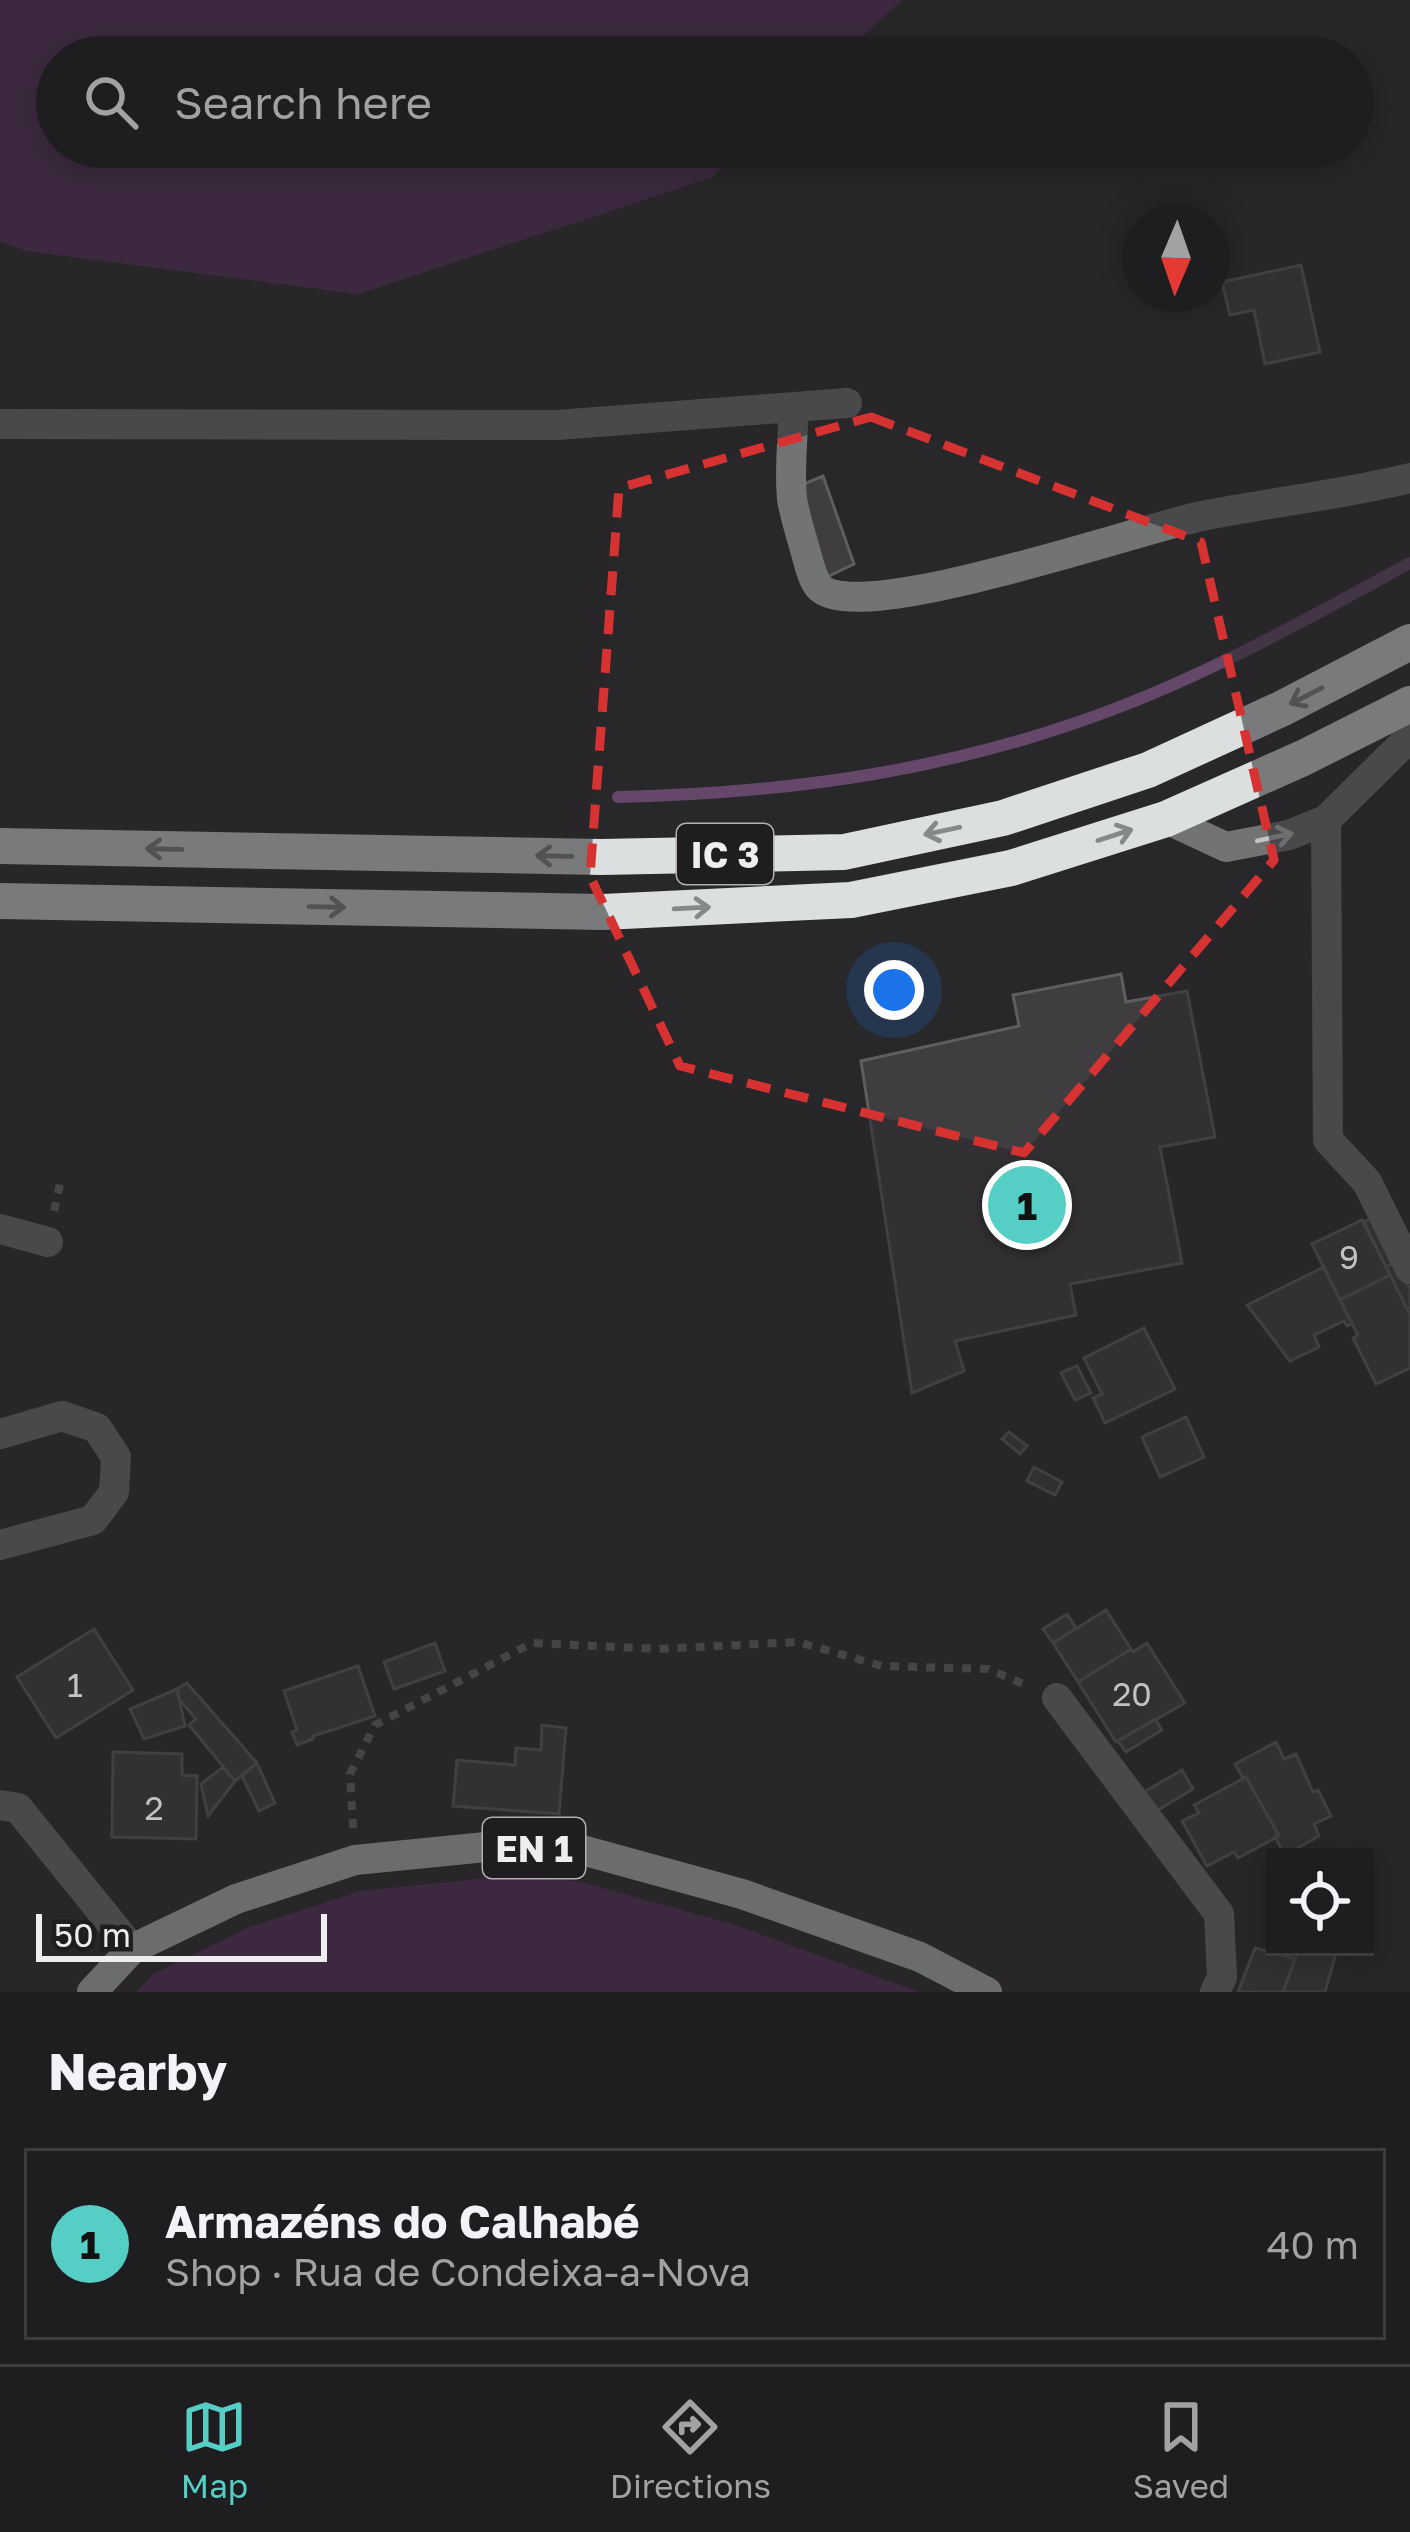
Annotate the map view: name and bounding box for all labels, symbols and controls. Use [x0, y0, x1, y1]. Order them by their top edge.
search box [36, 36, 1374, 168]
icon: search [78, 69, 144, 135]
text: Search here [174, 75, 432, 129]
north arrow [1122, 204, 1230, 312]
one-way arrow [1289, 685, 1324, 708]
one-way arrow [923, 821, 961, 844]
one-way arrow [1095, 822, 1133, 844]
road number: IC 3 [677, 824, 773, 884]
one-way arrow [1256, 824, 1294, 847]
one-way arrow [145, 838, 184, 860]
one-way arrow [535, 845, 574, 868]
one-way arrow [307, 896, 346, 919]
one-way arrow [672, 896, 711, 919]
your location [864, 960, 924, 1020]
pin: 1 [988, 1160, 1066, 1250]
house number: 9 [1339, 1237, 1359, 1276]
house number: 1 [67, 1665, 83, 1704]
house number: 20 [1112, 1674, 1152, 1713]
house number: 2 [144, 1788, 164, 1827]
road number: EN 1 [483, 1818, 585, 1878]
map controls [1266, 1848, 1374, 1956]
button: locate [1266, 1848, 1374, 1956]
scale bar [36, 1908, 327, 1961]
text: 50 m [54, 1915, 131, 1954]
text: Nearby [48, 2040, 227, 2101]
text: Armazéns do Calhabé [165, 2194, 640, 2248]
text: 1 [80, 2221, 100, 2268]
text: 40 m [1267, 2221, 1359, 2268]
text: Shop · Rua de Condeixa-a-Nova [165, 2248, 751, 2295]
tab: Map [181, 2394, 248, 2505]
tab: Directions [610, 2394, 771, 2505]
tab: Saved [1133, 2394, 1229, 2505]

